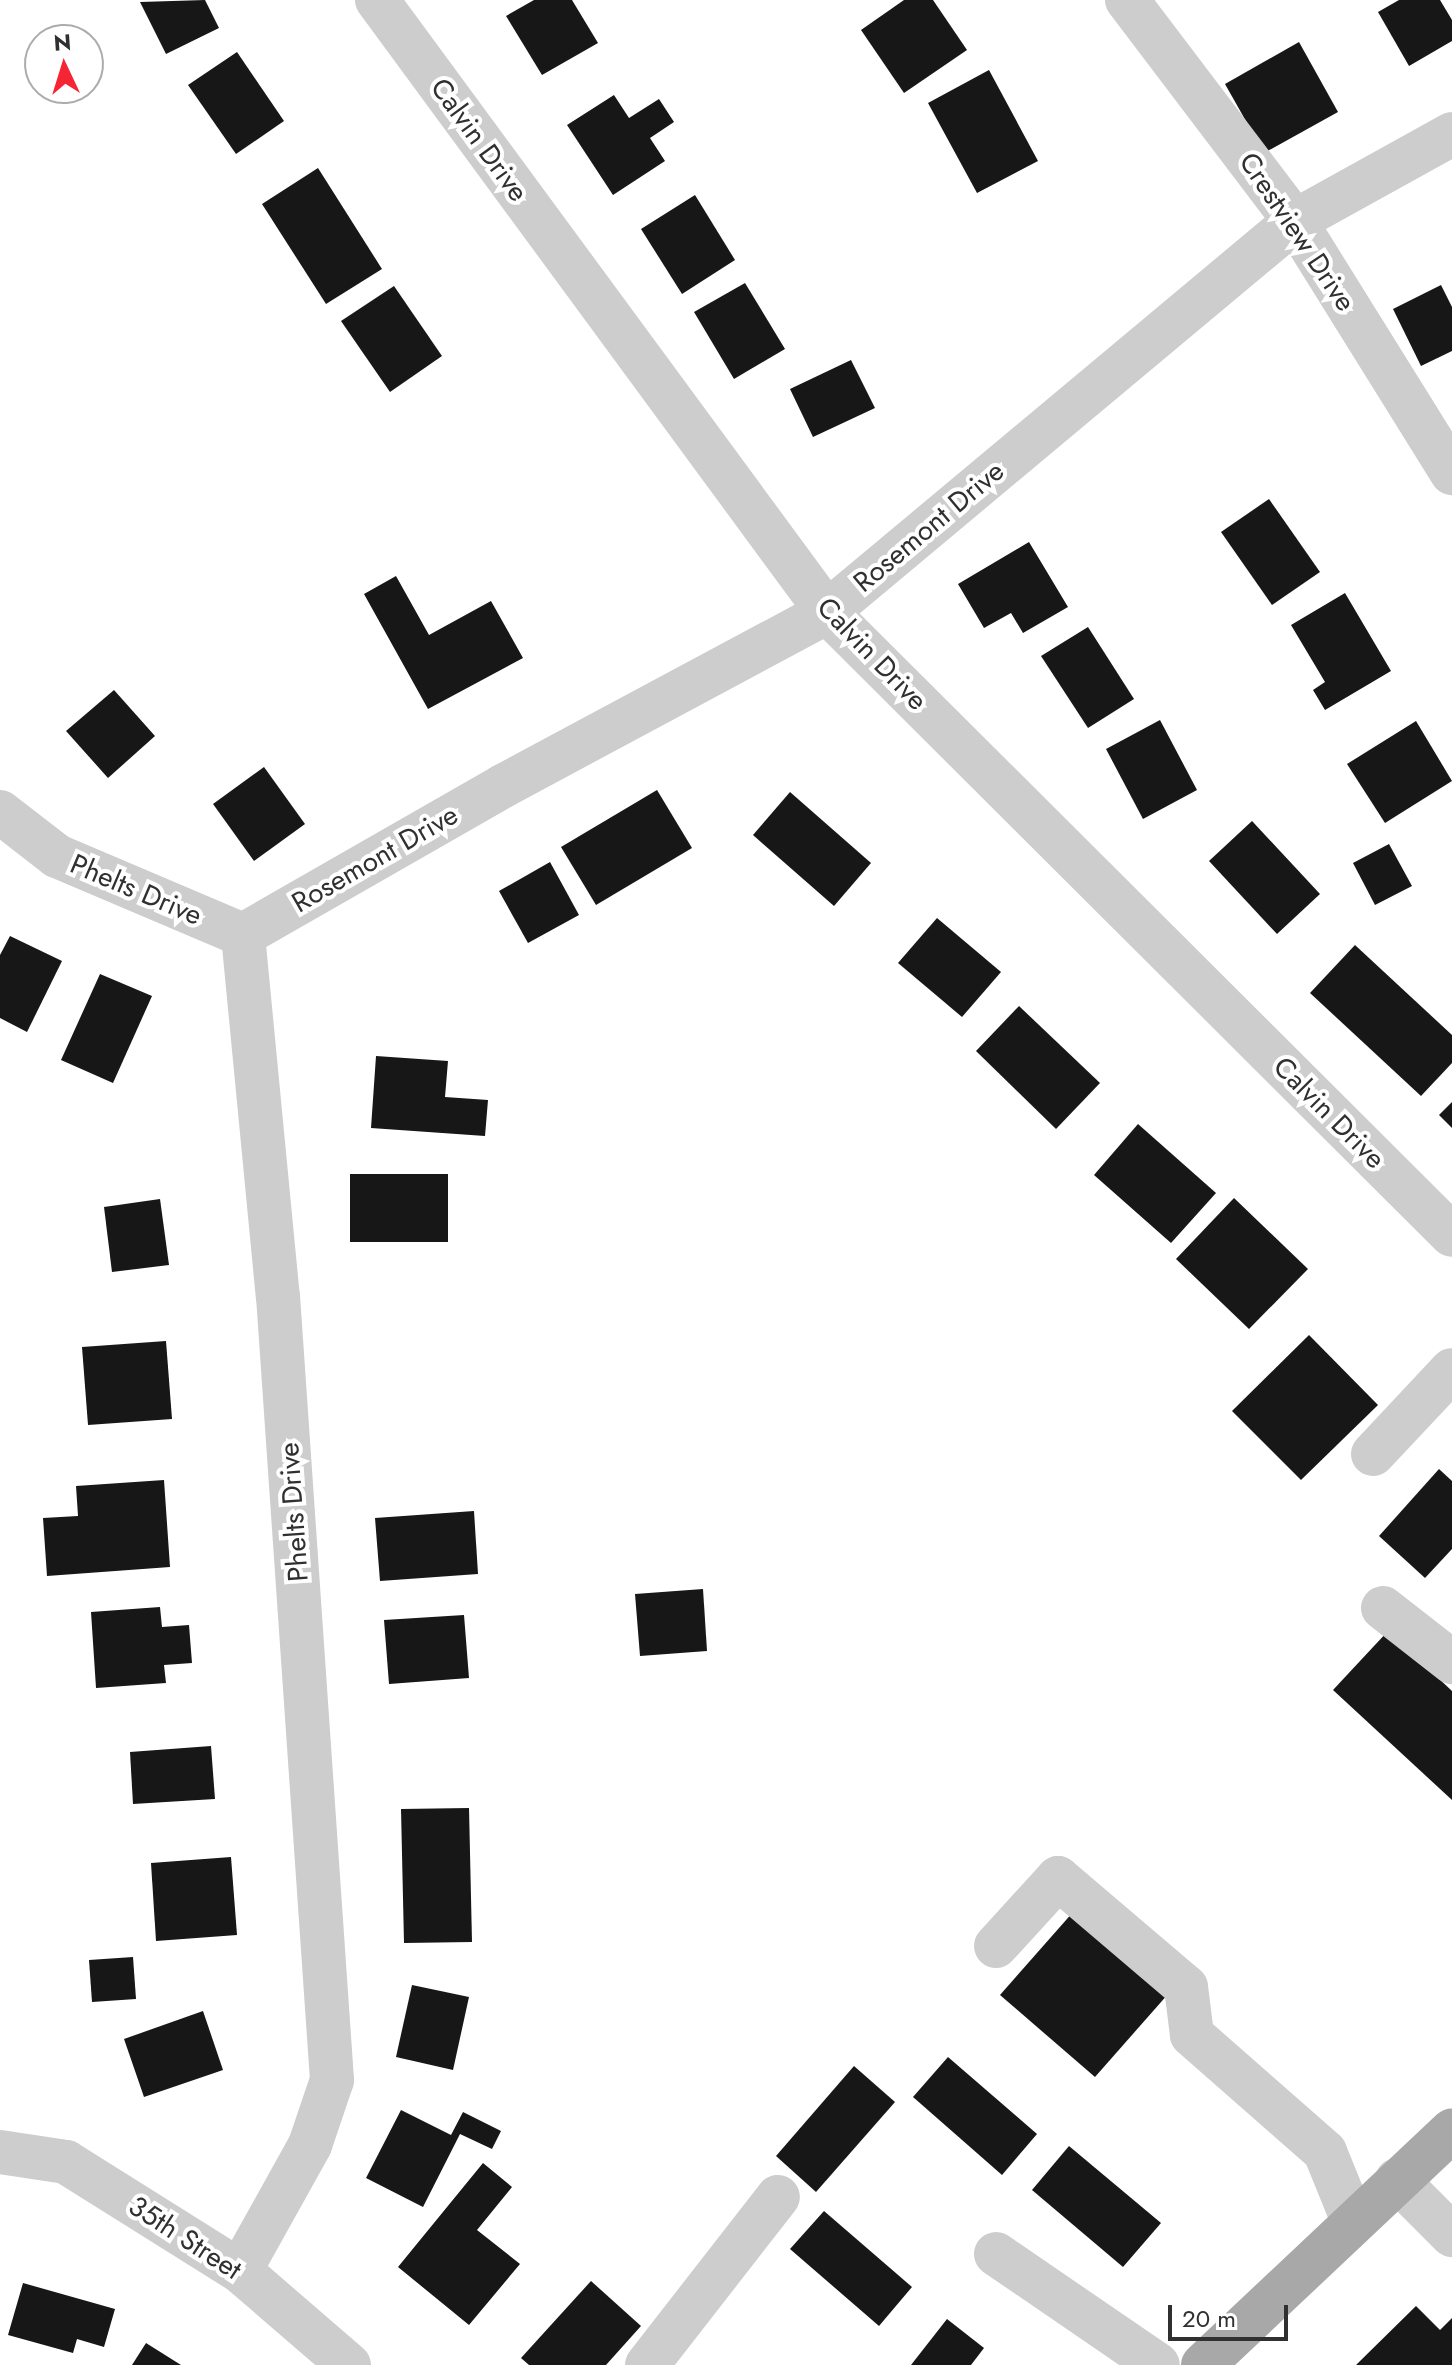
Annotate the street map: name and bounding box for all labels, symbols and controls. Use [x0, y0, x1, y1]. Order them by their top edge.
north arrow [24, 24, 104, 104]
text: N [53, 25, 72, 59]
street label: Calvin Drive [423, 72, 535, 208]
street label: Crestview Drive [1232, 146, 1362, 318]
street label: Rosemont Drive [847, 454, 1011, 600]
street label: Calvin Drive [810, 591, 934, 717]
street label: Rosemont Drive [286, 798, 464, 920]
street label: Phelts Drive [65, 847, 207, 933]
street label: Calvin Drive [1266, 1050, 1392, 1176]
street label: Phelts Drive [272, 1441, 316, 1583]
street label: 35th Street [122, 2189, 248, 2287]
scale bar [1172, 2289, 1292, 2339]
text: 20 m [1182, 2301, 1236, 2336]

